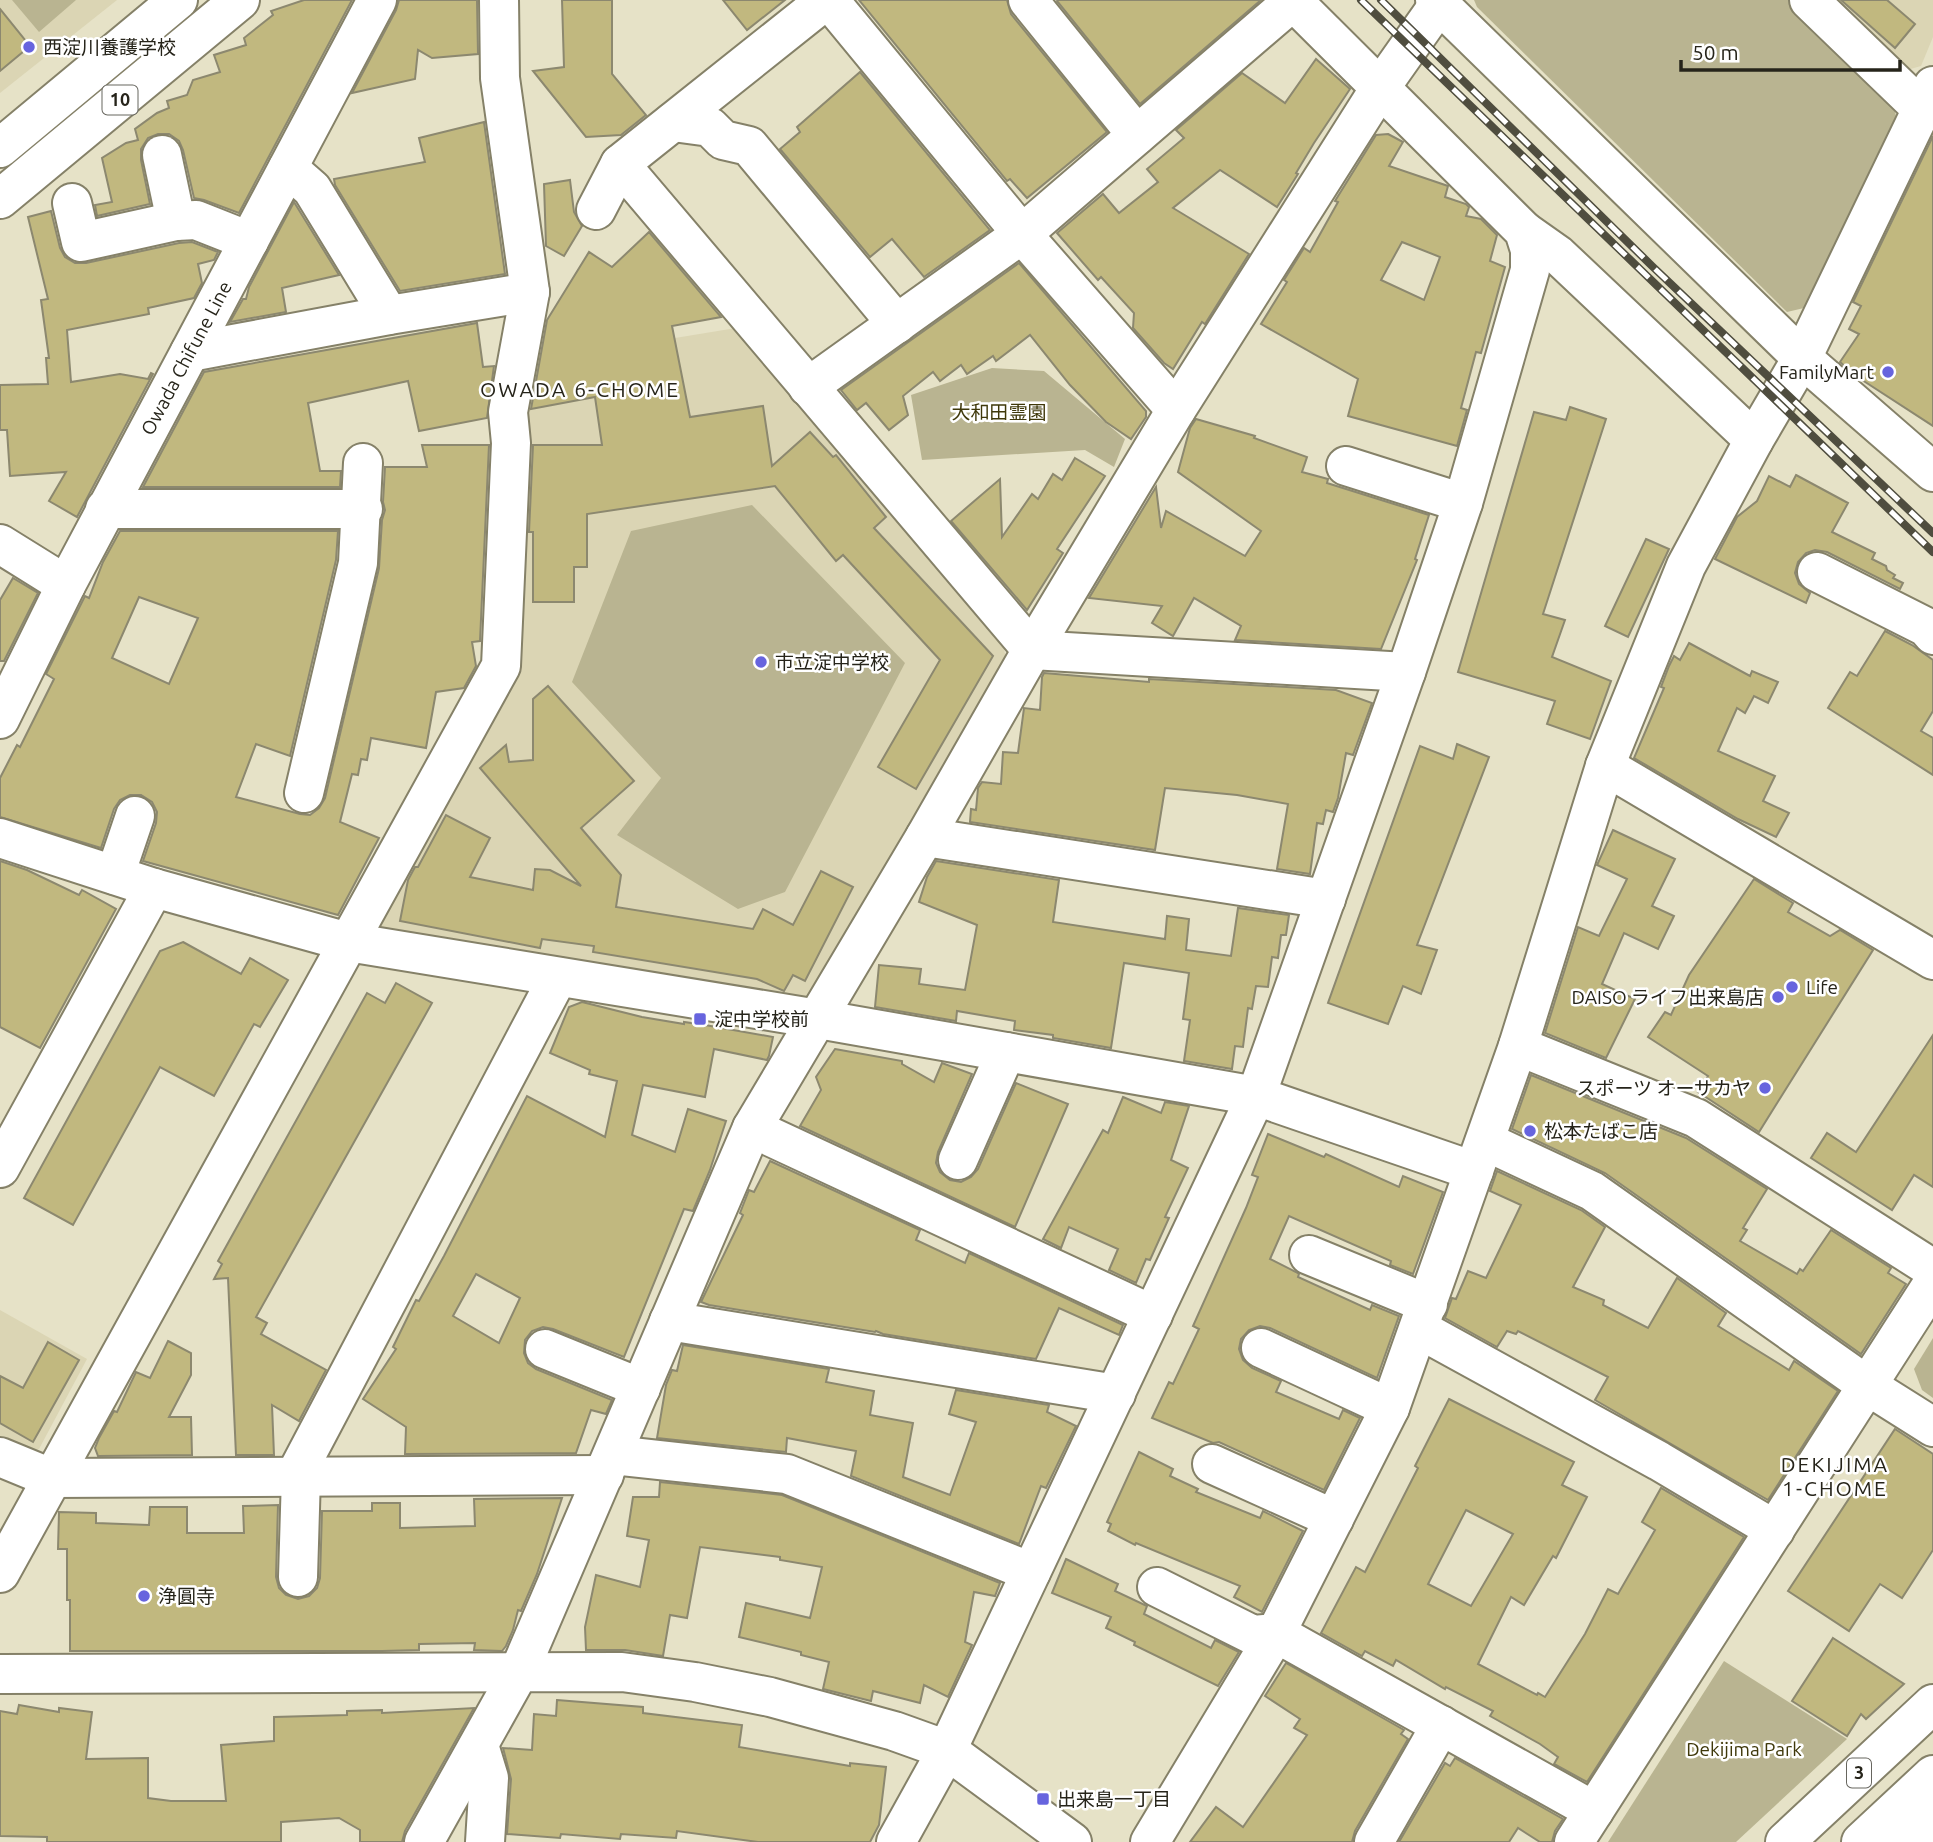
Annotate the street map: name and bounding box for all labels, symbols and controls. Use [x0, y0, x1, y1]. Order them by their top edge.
scale bar [1681, 28, 1900, 72]
place label: 西淀川養護学校 [43, 36, 176, 58]
marker: 西淀川養護学校 [21, 39, 37, 55]
text: 50 m [1692, 40, 1739, 64]
road number: 10 [102, 86, 138, 114]
street label: Owada Chifune Line [136, 277, 236, 439]
place label: FamilyMart [1779, 361, 1875, 383]
marker: FamilyMart [1880, 364, 1896, 380]
district label: OWADA 6-CHOME [480, 377, 680, 401]
park label: 大和田霊園 [951, 401, 1047, 423]
place label: 市立淀中学校 [775, 651, 889, 673]
marker: 市立淀中学校 [753, 654, 769, 670]
place label: Life [1806, 976, 1838, 998]
marker: Life [1784, 979, 1800, 995]
place label: DAISO ライフ出来島店 [1572, 986, 1764, 1008]
marker: DAISO ライフ出来島店 [1770, 989, 1786, 1005]
place label: 淀中学校前 [714, 1008, 809, 1030]
marker: 淀中学校前 [692, 1011, 708, 1027]
place label: スポーツ オーサカヤ [1576, 1077, 1751, 1099]
marker: スポーツ オーサカヤ [1757, 1080, 1773, 1096]
place label: 松本たばこ店 [1544, 1120, 1658, 1142]
marker: 松本たばこ店 [1522, 1123, 1538, 1139]
district label: DEKIJIMA 1-CHOME [1781, 1452, 1889, 1500]
place label: 浄圓寺 [158, 1585, 215, 1607]
marker: 浄圓寺 [136, 1588, 152, 1604]
park label: Dekijima Park [1686, 1738, 1802, 1760]
road number: 3 [1847, 1758, 1871, 1788]
place label: 出来島一丁目 [1057, 1788, 1171, 1810]
marker: 出来島一丁目 [1035, 1791, 1051, 1807]

